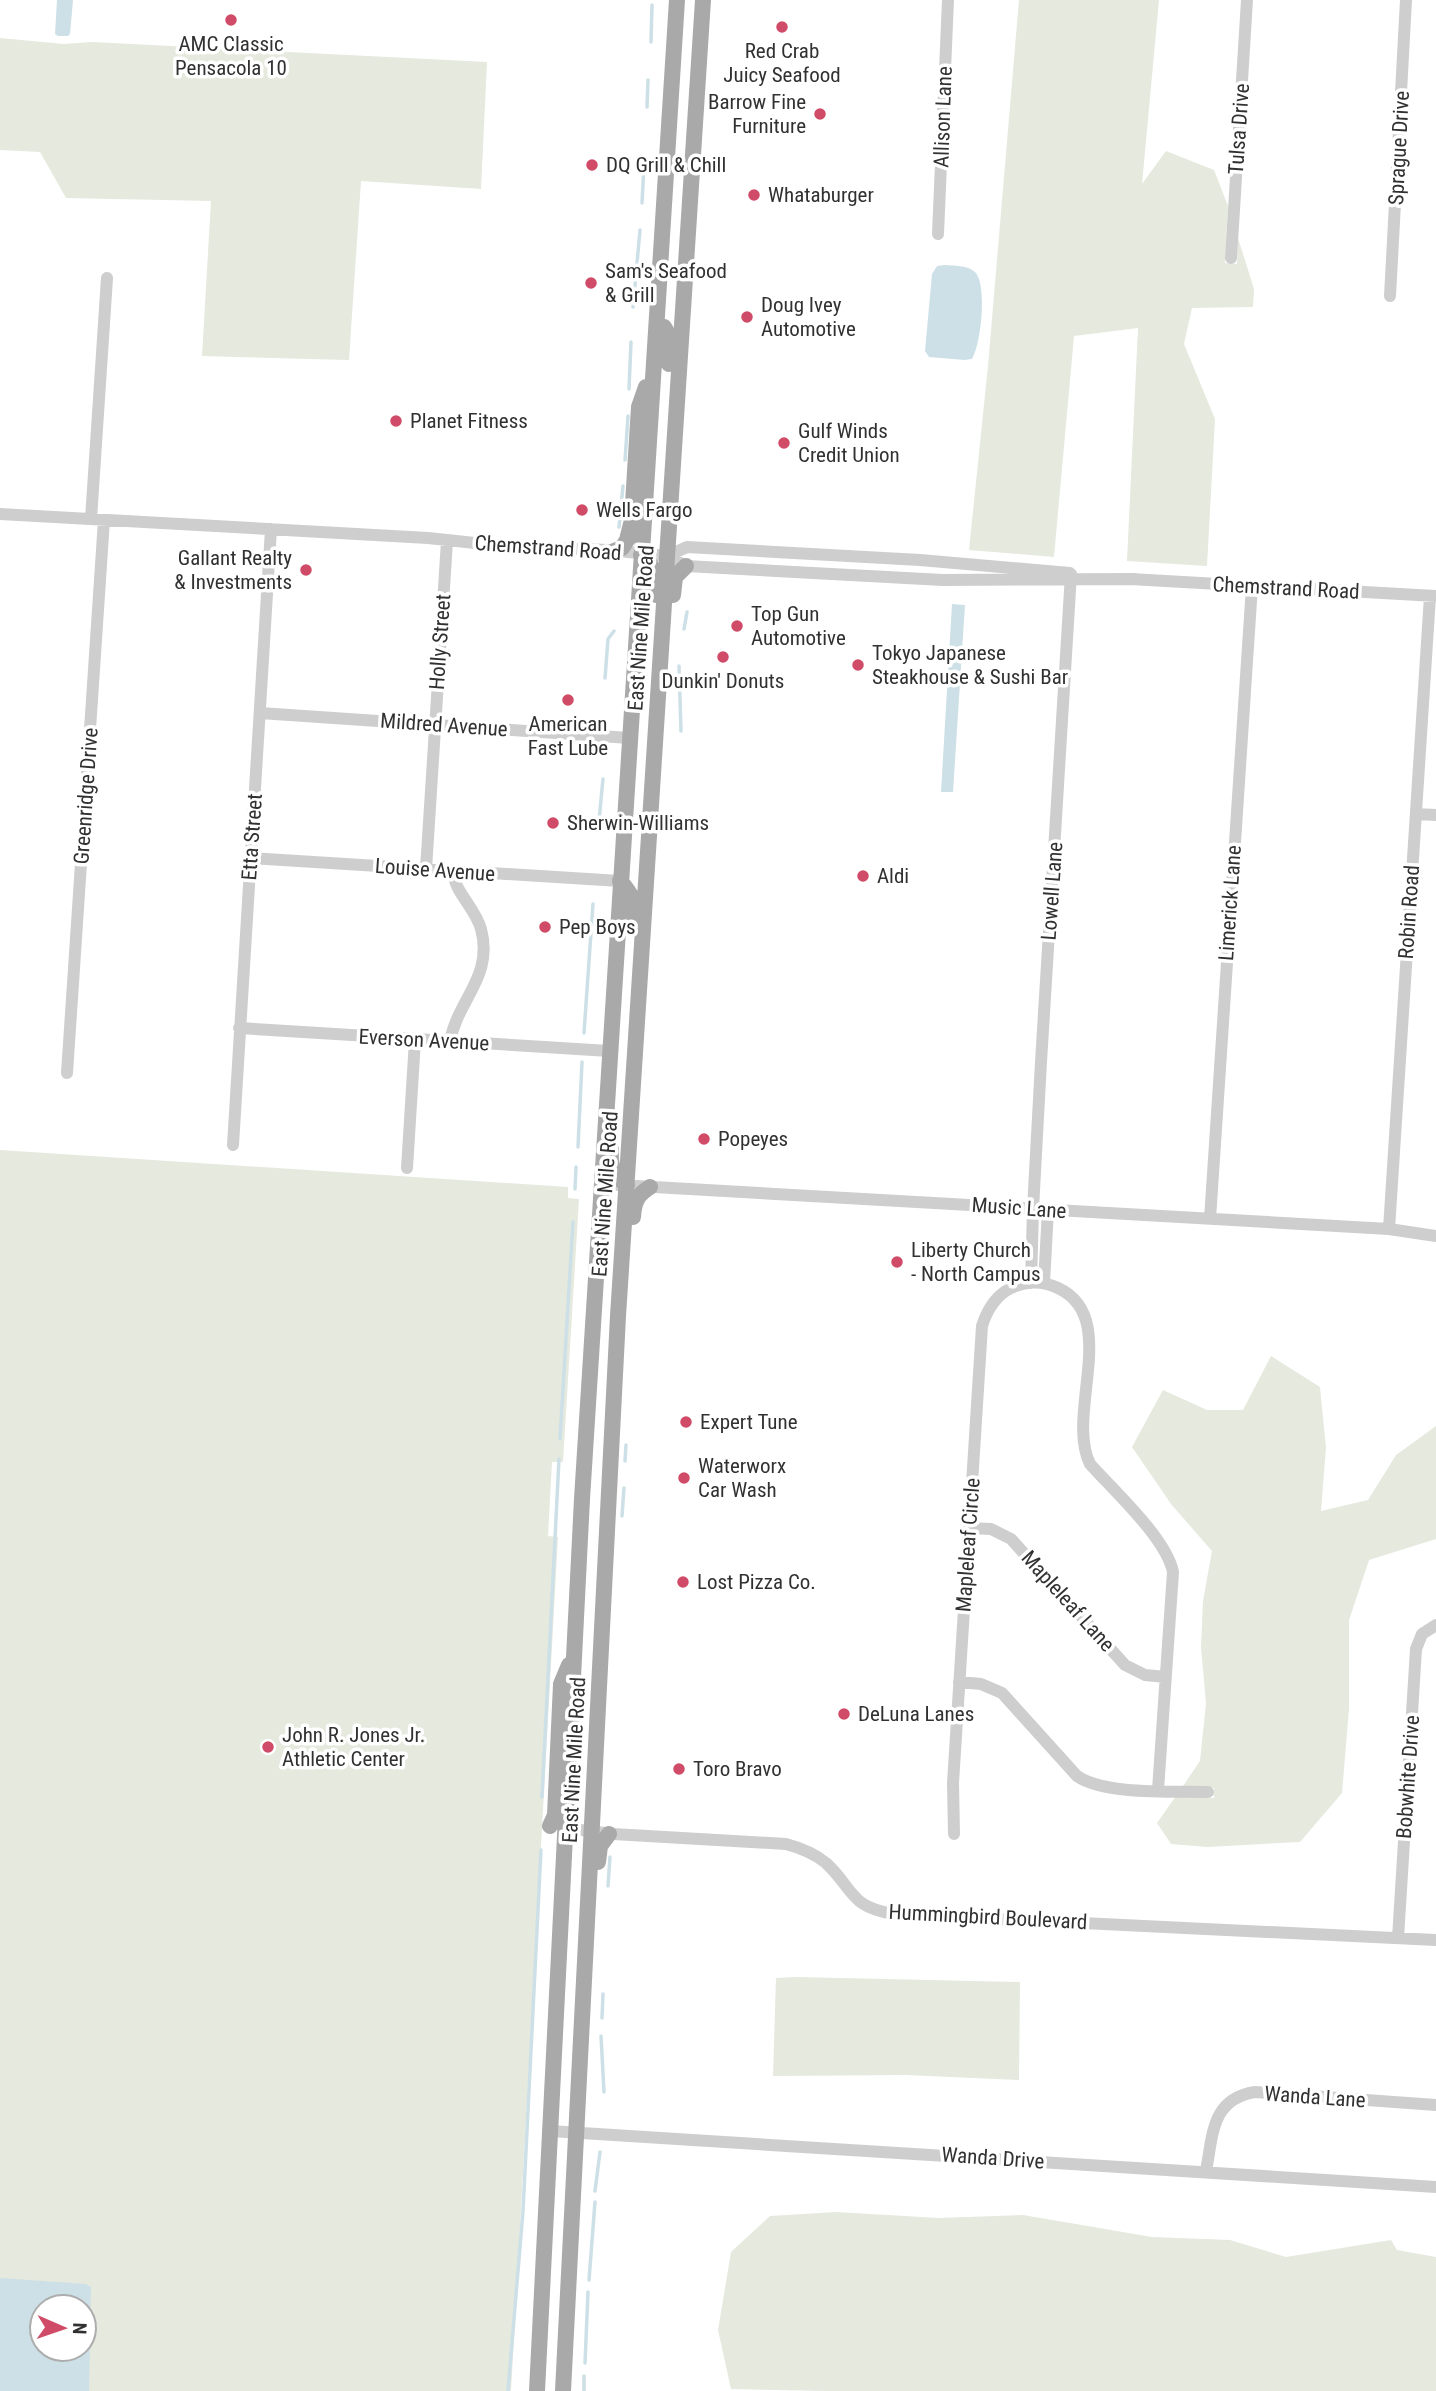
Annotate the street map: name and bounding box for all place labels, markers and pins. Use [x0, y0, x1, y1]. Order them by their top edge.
marker: AMC Classic Pensacola 10 [223, 12, 239, 28]
marker: Red Crab Juicy Seafood [774, 19, 790, 35]
place label: AMC Classic Pensacola 10 [175, 32, 287, 80]
place label: Red Crab Juicy Seafood [723, 39, 841, 87]
place label: Barrow Fine Furniture [708, 90, 806, 138]
marker: Barrow Fine Furniture [812, 106, 828, 122]
place label: DQ Grill & Chill [606, 153, 726, 177]
marker: DQ Grill & Chill [584, 157, 600, 173]
place label: Whataburger [768, 183, 874, 207]
marker: Whataburger [746, 187, 762, 203]
place label: Sam's Seafood & Grill [605, 259, 727, 307]
marker: Sam's Seafood & Grill [583, 275, 599, 291]
place label: Doug Ivey Automotive [761, 293, 856, 341]
marker: Doug Ivey Automotive [739, 309, 755, 325]
place label: Planet Fitness [410, 409, 528, 433]
marker: Planet Fitness [388, 413, 404, 429]
place label: Gulf Winds Credit Union [798, 419, 900, 467]
marker: Gulf Winds Credit Union [776, 435, 792, 451]
place label: Wells Fargo [596, 498, 692, 522]
marker: Wells Fargo [574, 502, 590, 518]
place label: Gallant Realty & Investments [174, 546, 292, 594]
marker: Gallant Realty & Investments [298, 562, 314, 578]
place label: Top Gun Automotive [751, 602, 846, 650]
marker: Top Gun Automotive [729, 618, 745, 634]
place label: Tokyo Japanese Steakhouse & Sushi Bar [872, 641, 1068, 689]
marker: Dunkin' Donuts [715, 649, 731, 665]
marker: Tokyo Japanese Steakhouse & Sushi Bar [850, 657, 866, 673]
place label: Dunkin' Donuts [662, 669, 784, 693]
marker: American Fast Lube [560, 692, 576, 708]
place label: American Fast Lube [528, 712, 608, 760]
place label: Sherwin-Williams [567, 811, 709, 835]
marker: Sherwin-Williams [545, 815, 561, 831]
place label: Aldi [877, 864, 909, 888]
marker: Aldi [855, 868, 871, 884]
place label: Pep Boys [559, 915, 636, 939]
marker: Pep Boys [537, 919, 553, 935]
place label: Popeyes [718, 1127, 788, 1151]
marker: Popeyes [696, 1131, 712, 1147]
place label: Liberty Church - North Campus [911, 1238, 1041, 1286]
marker: Liberty Church - North Campus [889, 1254, 905, 1270]
place label: Expert Tune [700, 1410, 798, 1434]
marker: Expert Tune [678, 1414, 694, 1430]
place label: Waterworx Car Wash [698, 1454, 786, 1502]
marker: Waterworx Car Wash [676, 1470, 692, 1486]
place label: Lost Pizza Co. [697, 1570, 816, 1594]
marker: Lost Pizza Co. [675, 1574, 691, 1590]
place label: DeLuna Lanes [858, 1702, 974, 1726]
marker: DeLuna Lanes [836, 1706, 852, 1722]
place label: John R. Jones Jr. Athletic Center [282, 1723, 425, 1771]
marker: John R. Jones Jr. Athletic Center [260, 1739, 276, 1755]
place label: Toro Bravo [693, 1757, 782, 1781]
marker: Toro Bravo [671, 1761, 687, 1777]

